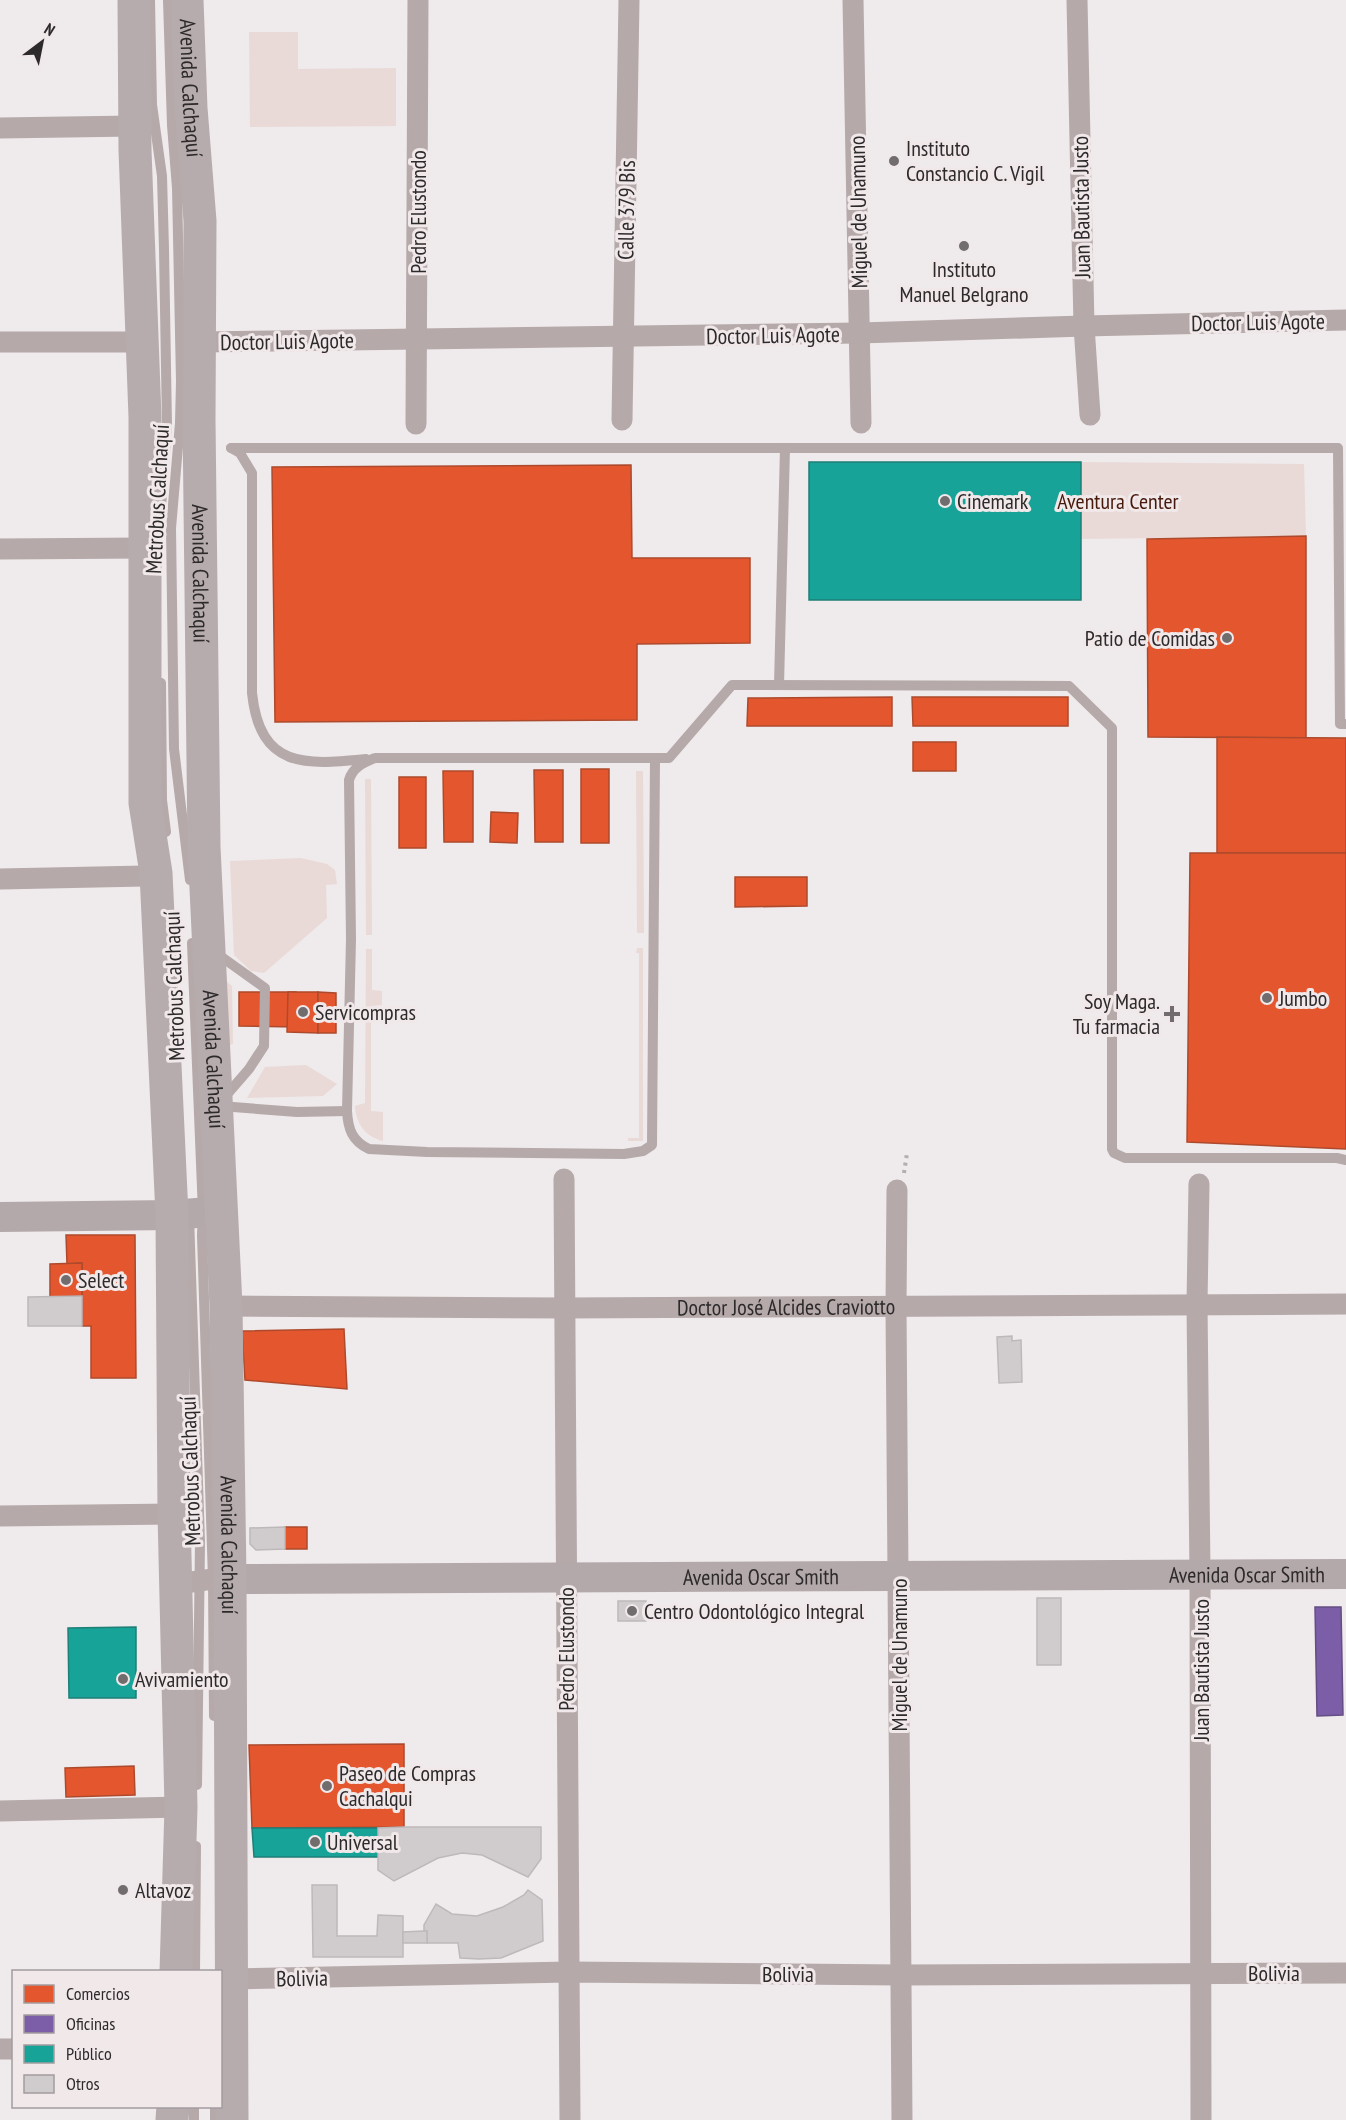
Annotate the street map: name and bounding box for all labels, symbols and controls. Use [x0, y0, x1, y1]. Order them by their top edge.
north arrow [12, 12, 72, 72]
street label: Avenida Calchaquí [174, 18, 209, 158]
text: N [41, 19, 59, 40]
place label: Instituto Constancio C. Vigil [906, 134, 1045, 187]
street label: Miguel de Unamuno [843, 135, 873, 289]
street label: Juan Bautista Justo [1066, 136, 1096, 279]
street label: Pedro Elustondo [404, 150, 432, 274]
marker: Instituto Constancio C. Vigil [887, 154, 901, 168]
street label: Calle 379 Bis [611, 160, 641, 260]
marker: Instituto Manuel Belgrano [957, 239, 971, 253]
place label: Instituto Manuel Belgrano [900, 255, 1028, 308]
street label: Doctor Luis Agote [1191, 307, 1325, 337]
street label: Doctor Luis Agote [706, 320, 840, 350]
street label: Doctor Luis Agote [220, 326, 354, 356]
street label: Metrobus Calchaquí [139, 423, 175, 574]
place label: Cinemark [957, 487, 1029, 515]
park label: Aventura Center [1057, 487, 1179, 515]
marker: Cinemark [938, 494, 952, 508]
street label: Avenida Calchaquí [186, 504, 216, 643]
place label: Patio de Comidas [1085, 624, 1215, 652]
marker: Patio de Comidas [1220, 631, 1234, 645]
street label: Metrobus Calchaquí [157, 910, 191, 1061]
place label: Jumbo [1278, 984, 1327, 1012]
place label: Soy Maga. Tu farmacia [1073, 987, 1160, 1040]
street label: Avenida Calchaquí [197, 989, 231, 1130]
marker: Jumbo [1260, 991, 1274, 1005]
place label: Servicompras [315, 998, 416, 1026]
marker: Servicompras [296, 1005, 310, 1019]
marker: Soy Maga. Tu farmacia [1165, 1007, 1179, 1021]
place label: Select [78, 1266, 124, 1294]
marker: Select [59, 1273, 73, 1287]
street label: Doctor José Alcides Craviotto [677, 1292, 895, 1321]
street label: Metrobus Calchaquí [173, 1395, 207, 1546]
street label: Avenida Calchaquí [214, 1475, 244, 1615]
street label: Avenida Oscar Smith [1169, 1560, 1325, 1589]
street label: Avenida Oscar Smith [683, 1562, 839, 1591]
street label: Miguel de Unamuno [885, 1579, 913, 1731]
street label: Pedro Elustondo [552, 1587, 580, 1711]
place label: Centro Odontológico Integral [644, 1597, 865, 1625]
street label: Juan Bautista Justo [1187, 1599, 1215, 1742]
marker: Centro Odontológico Integral [625, 1604, 639, 1618]
place label: Avivamiento [135, 1665, 229, 1693]
marker: Avivamiento [116, 1672, 130, 1686]
place label: Paseo de Compras Cachalqui [339, 1759, 476, 1812]
marker: Paseo de Compras Cachalqui [320, 1779, 334, 1793]
place label: Universal [327, 1828, 399, 1856]
marker: Universal [308, 1835, 322, 1849]
place label: Altavoz [135, 1876, 191, 1904]
marker: Altavoz [116, 1883, 130, 1897]
street label: Bolivia [1248, 1959, 1300, 1987]
street label: Bolivia [762, 1960, 814, 1988]
street label: Bolivia [276, 1964, 328, 1992]
legend [12, 1970, 222, 2108]
text: Comercios [66, 1982, 130, 2005]
text: Oficinas [66, 2012, 115, 2035]
text: Público [66, 2042, 112, 2065]
text: Otros [66, 2072, 100, 2095]

